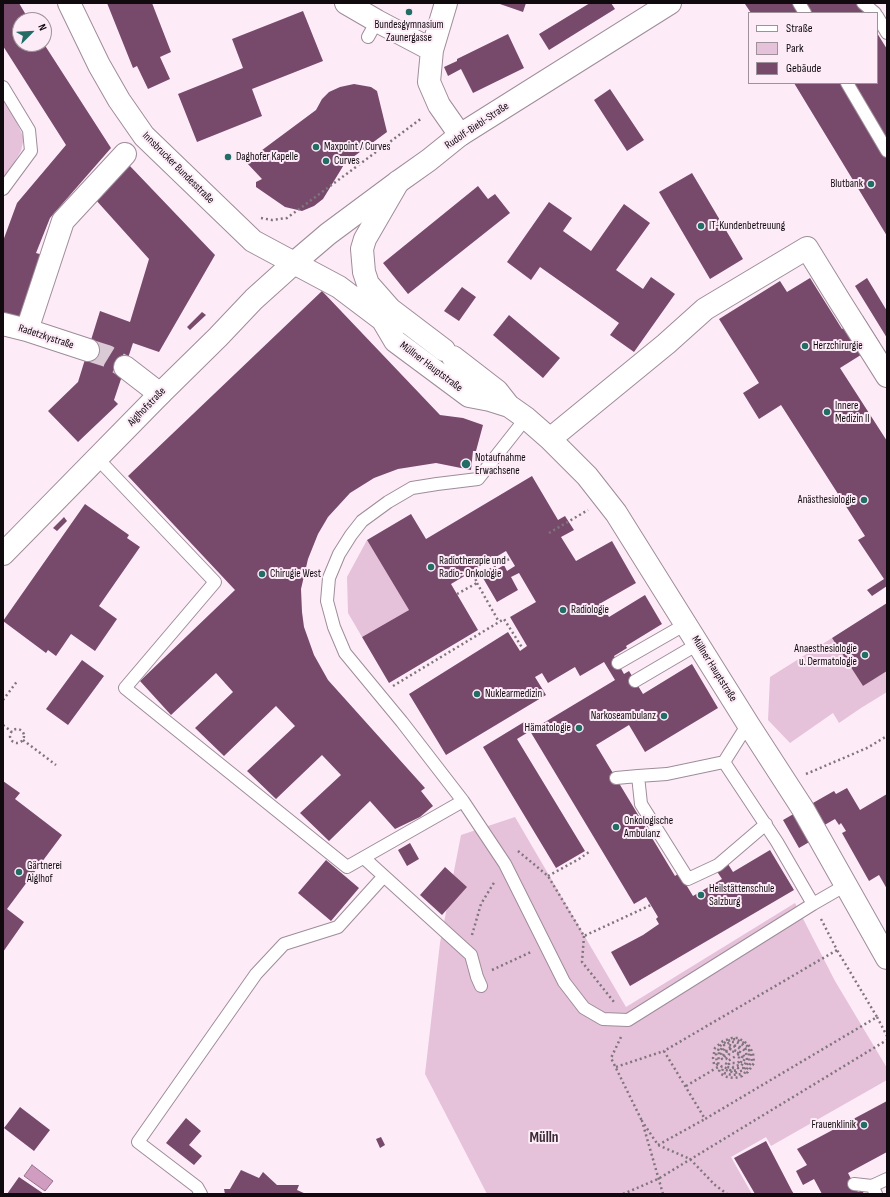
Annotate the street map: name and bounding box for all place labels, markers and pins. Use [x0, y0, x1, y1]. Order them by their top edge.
marker: Bundesgymnasium Zaunergasse [404, 7, 414, 17]
place label: Bundesgymnasium Zaunergasse [374, 18, 444, 44]
place label: Maxpoint / Curves [324, 140, 391, 154]
marker: Maxpoint / Curves [311, 142, 321, 152]
place label: Daghofer Kapelle [236, 150, 298, 164]
marker: Daghofer Kapelle [223, 152, 233, 162]
place label: Curves [334, 154, 360, 168]
marker: Curves [321, 156, 331, 166]
place label: Blutbank [830, 177, 863, 191]
marker: Blutbank [866, 179, 876, 189]
place label: IT-Kundenbetreuung [709, 219, 785, 233]
marker: IT-Kundenbetreuung [696, 221, 706, 231]
place label: Herzchirurgie [813, 339, 863, 353]
marker: Herzchirurgie [800, 341, 810, 351]
place label: Innere Medizin II [835, 399, 869, 425]
marker: Innere Medizin II [822, 407, 832, 417]
place label: Notaufnahme Erwachsene [475, 451, 526, 477]
marker: Notaufnahme Erwachsene [460, 458, 472, 470]
place label: Anästhesiologie [798, 493, 856, 507]
marker: Anästhesiologie [859, 495, 869, 505]
place label: Radiotherapie und Radio- Onkologie [439, 554, 506, 580]
marker: Radiotherapie und Radio- Onkologie [426, 562, 436, 572]
place label: Chirugie West [270, 567, 321, 581]
marker: Chirugie West [257, 569, 267, 579]
place label: Radiologie [571, 603, 609, 617]
marker: Radiologie [558, 605, 568, 615]
place label: Anaesthesiologie u. Dermatologie [794, 642, 857, 668]
marker: Anaesthesiologie u. Dermatologie [860, 650, 870, 660]
place label: Nuklearmedizin [485, 687, 542, 701]
marker: Nuklearmedizin [472, 689, 482, 699]
place label: Narkoseambulanz [591, 709, 656, 723]
marker: Narkoseambulanz [659, 711, 669, 721]
place label: Hämatologie [525, 721, 571, 735]
marker: Hämatologie [574, 723, 584, 733]
place label: Onkologische Ambulanz [624, 814, 673, 840]
marker: Onkologische Ambulanz [611, 822, 621, 832]
place label: Gärtnerei Aiglhof [27, 859, 62, 885]
marker: Gärtnerei Aiglhof [14, 867, 24, 877]
place label: Heilstättenschule Salzburg [709, 882, 774, 908]
marker: Heilstättenschule Salzburg [696, 890, 706, 900]
place label: Frauenklinik [811, 1118, 856, 1132]
marker: Frauenklinik [859, 1120, 869, 1130]

